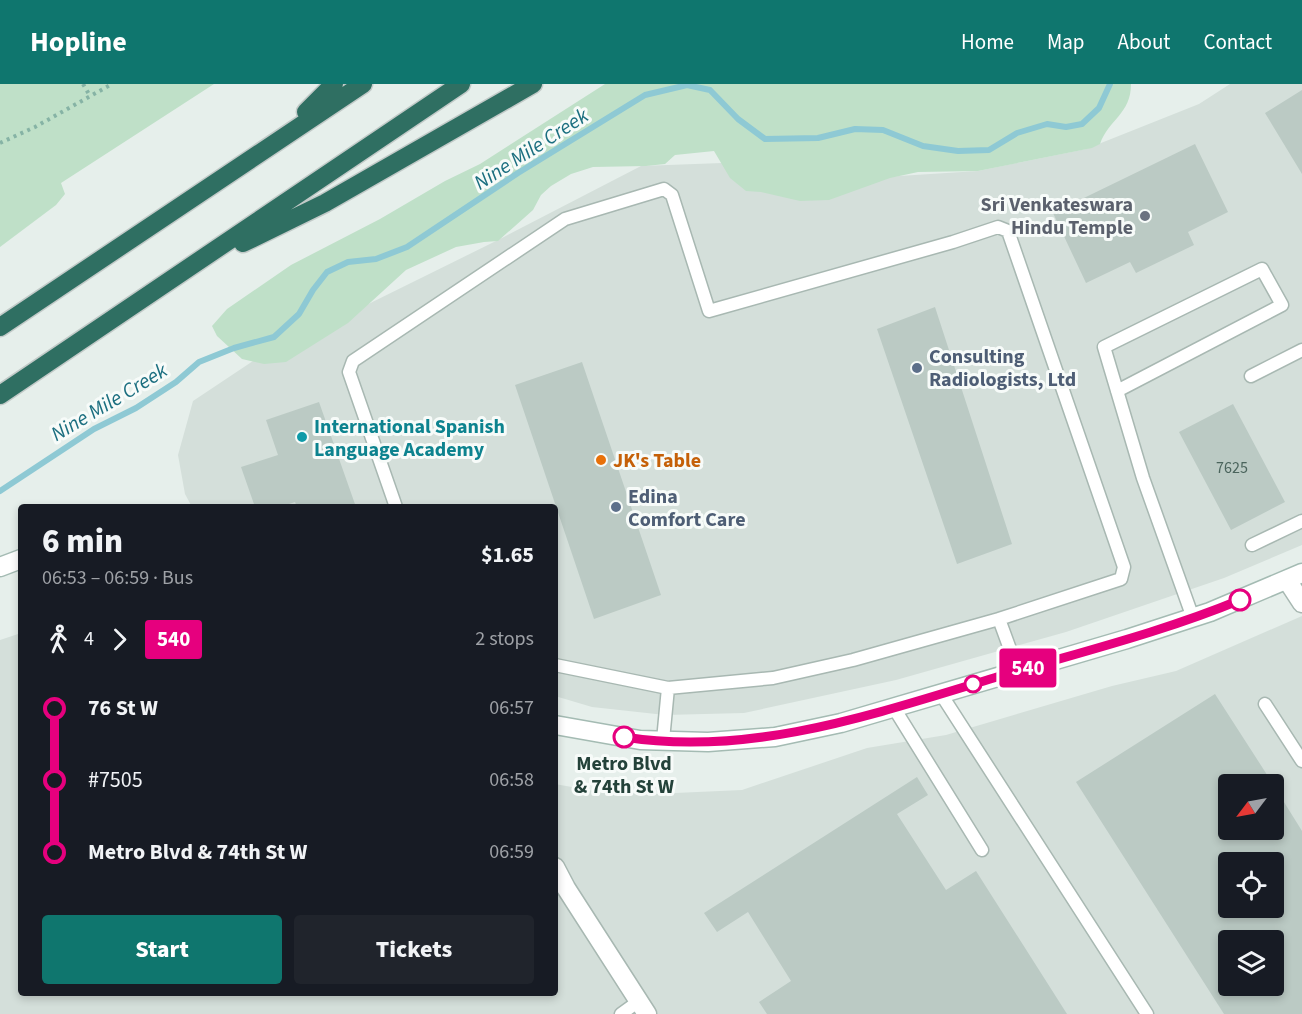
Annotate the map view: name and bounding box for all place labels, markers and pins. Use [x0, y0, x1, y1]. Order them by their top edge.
place label: Sri Venkateswara Hindu Temple [981, 191, 1133, 242]
marker: Sri Venkateswara Hindu Temple [1138, 209, 1152, 223]
place label: Consulting Radiologists, Ltd [929, 343, 1076, 394]
marker: Consulting Radiologists, Ltd [910, 361, 924, 375]
place label: International Spanish Language Academy [314, 413, 505, 464]
marker: International Spanish Language Academy [295, 430, 309, 444]
place label: JK's Table [613, 447, 701, 475]
marker: JK's Table [594, 453, 608, 467]
place label: Edina Comfort Care [628, 483, 746, 534]
marker: Edina Comfort Care [609, 500, 623, 514]
unlabelled marker [1229, 589, 1251, 611]
unlabelled marker [964, 675, 982, 693]
marker: Metro Blvd & 74th St W [613, 726, 635, 748]
place label: Metro Blvd & 74th St W [574, 750, 674, 801]

